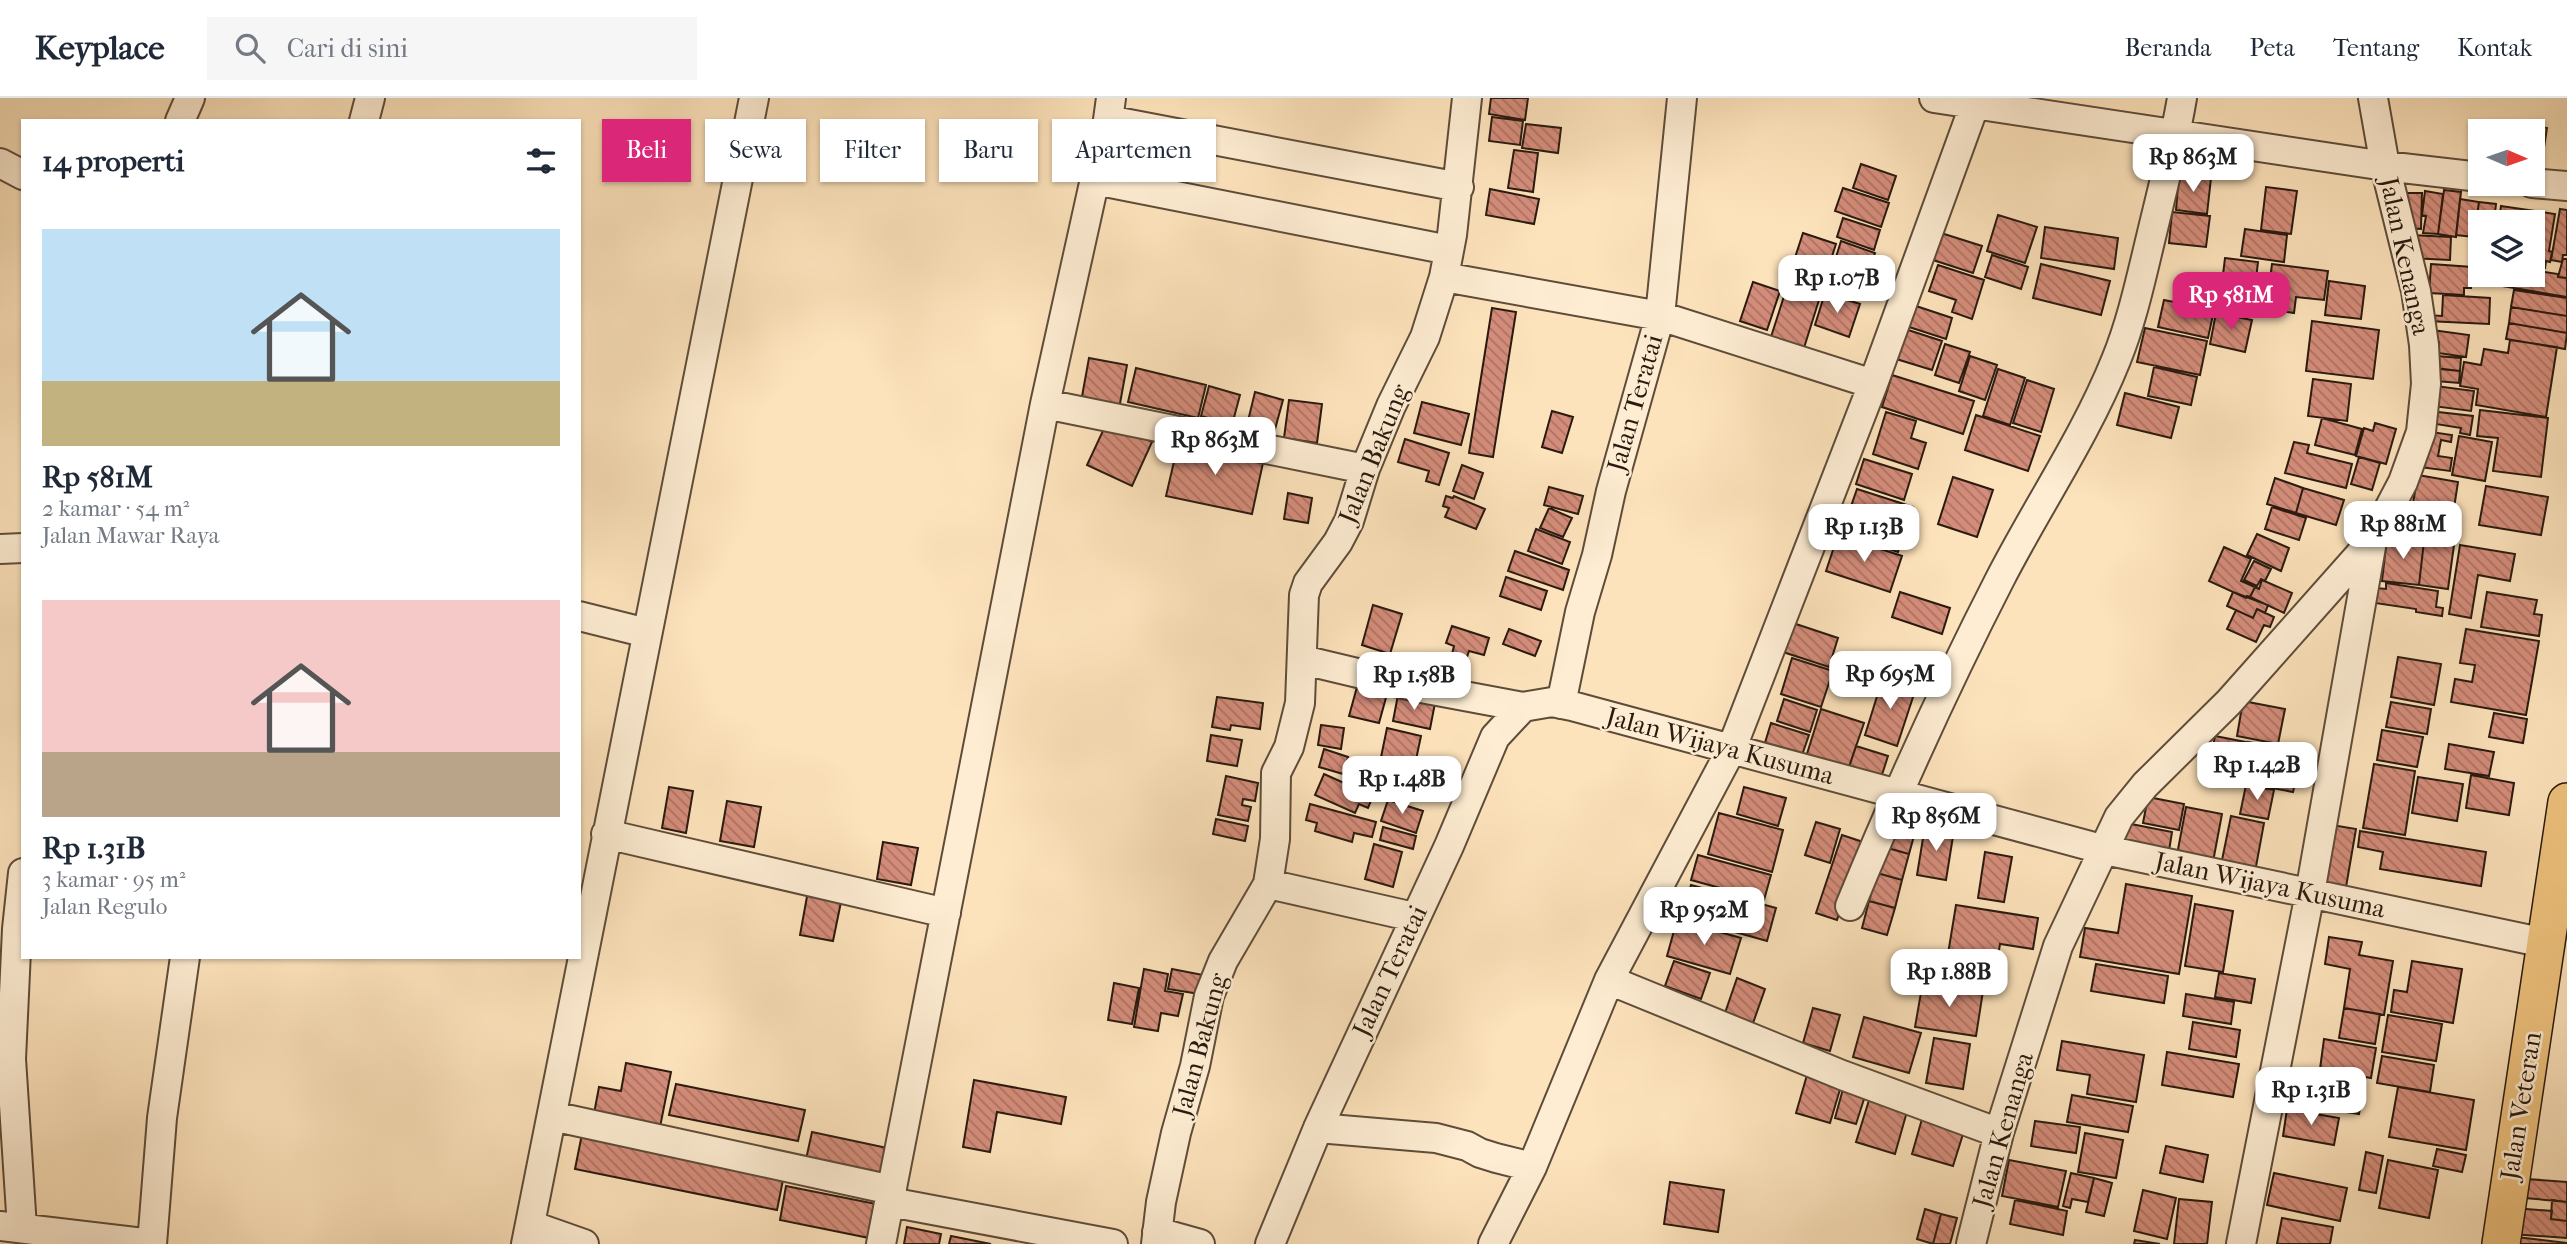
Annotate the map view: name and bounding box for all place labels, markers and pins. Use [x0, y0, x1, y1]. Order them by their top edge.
pin: Rp 863M [2128, 134, 2258, 194]
pin: Rp 1.07B [1765, 256, 1909, 315]
pin: Rp 581M [2166, 272, 2296, 332]
pin: Rp 863M [1150, 418, 1280, 477]
pin: Rp 881M [2338, 502, 2468, 561]
pin: Rp 1.13B [1792, 504, 1936, 564]
pin: Rp 1.58B [1342, 652, 1486, 712]
pin: Rp 695M [1825, 652, 1955, 711]
pin: Rp 1.42B [2185, 742, 2329, 802]
pin: Rp 1.48B [1330, 756, 1474, 816]
pin: Rp 856M [1871, 794, 2001, 853]
pin: Rp 952M [1639, 888, 1769, 947]
pin: Rp 1.88B [1877, 950, 2021, 1009]
pin: Rp 1.31B [2239, 1068, 2383, 1127]

